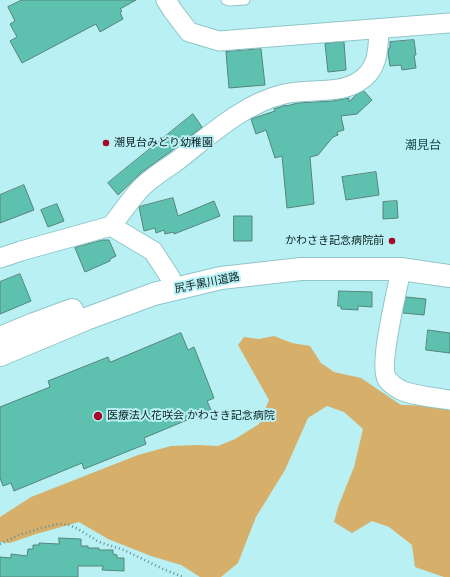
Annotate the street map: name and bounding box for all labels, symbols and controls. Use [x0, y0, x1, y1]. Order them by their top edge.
place label: 潮見台みどり幼稚園 [114, 136, 213, 150]
marker: 潮見台みどり幼稚園 [101, 138, 111, 148]
district label: 潮見台 [405, 138, 441, 152]
place label: かわさき記念病院前 [285, 234, 384, 248]
marker: かわさき記念病院前 [387, 236, 397, 246]
street label: 尻手黒川道路 [173, 270, 241, 296]
place label: 医療法人花咲会 かわさき記念病院 [107, 409, 275, 423]
marker: 医療法人花咲会 かわさき記念病院 [92, 410, 104, 422]

